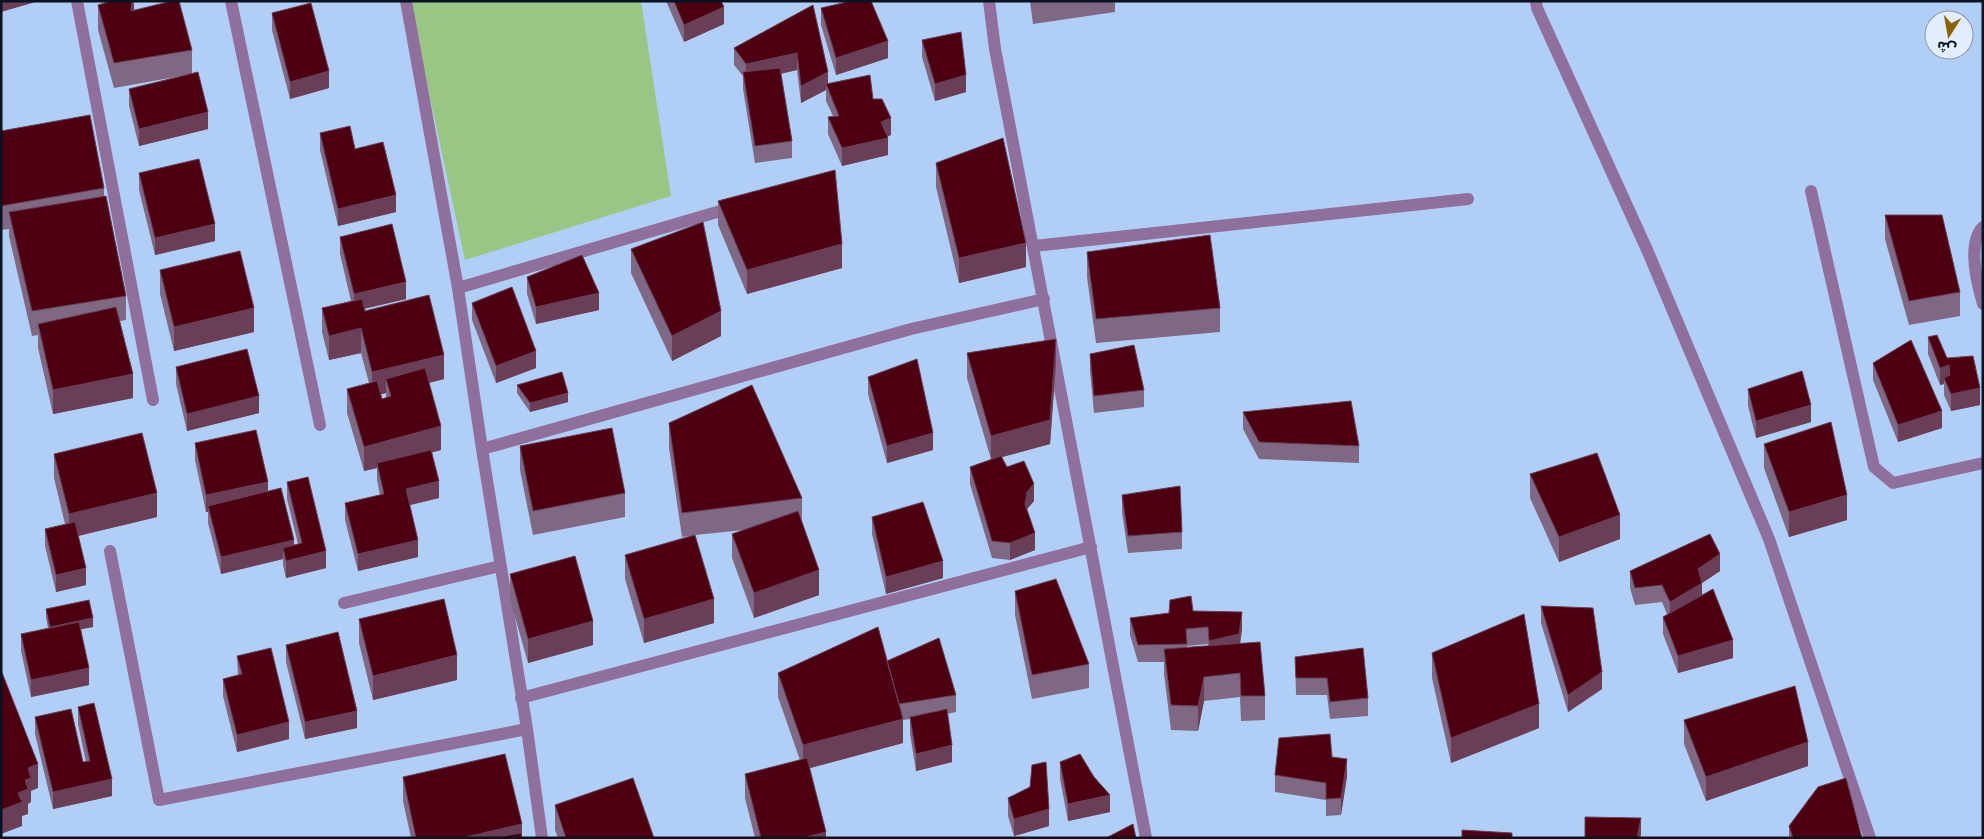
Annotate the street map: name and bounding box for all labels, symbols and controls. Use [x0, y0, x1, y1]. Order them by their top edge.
north arrow [1924, 10, 1974, 60]
text: ش [1935, 36, 1958, 58]

